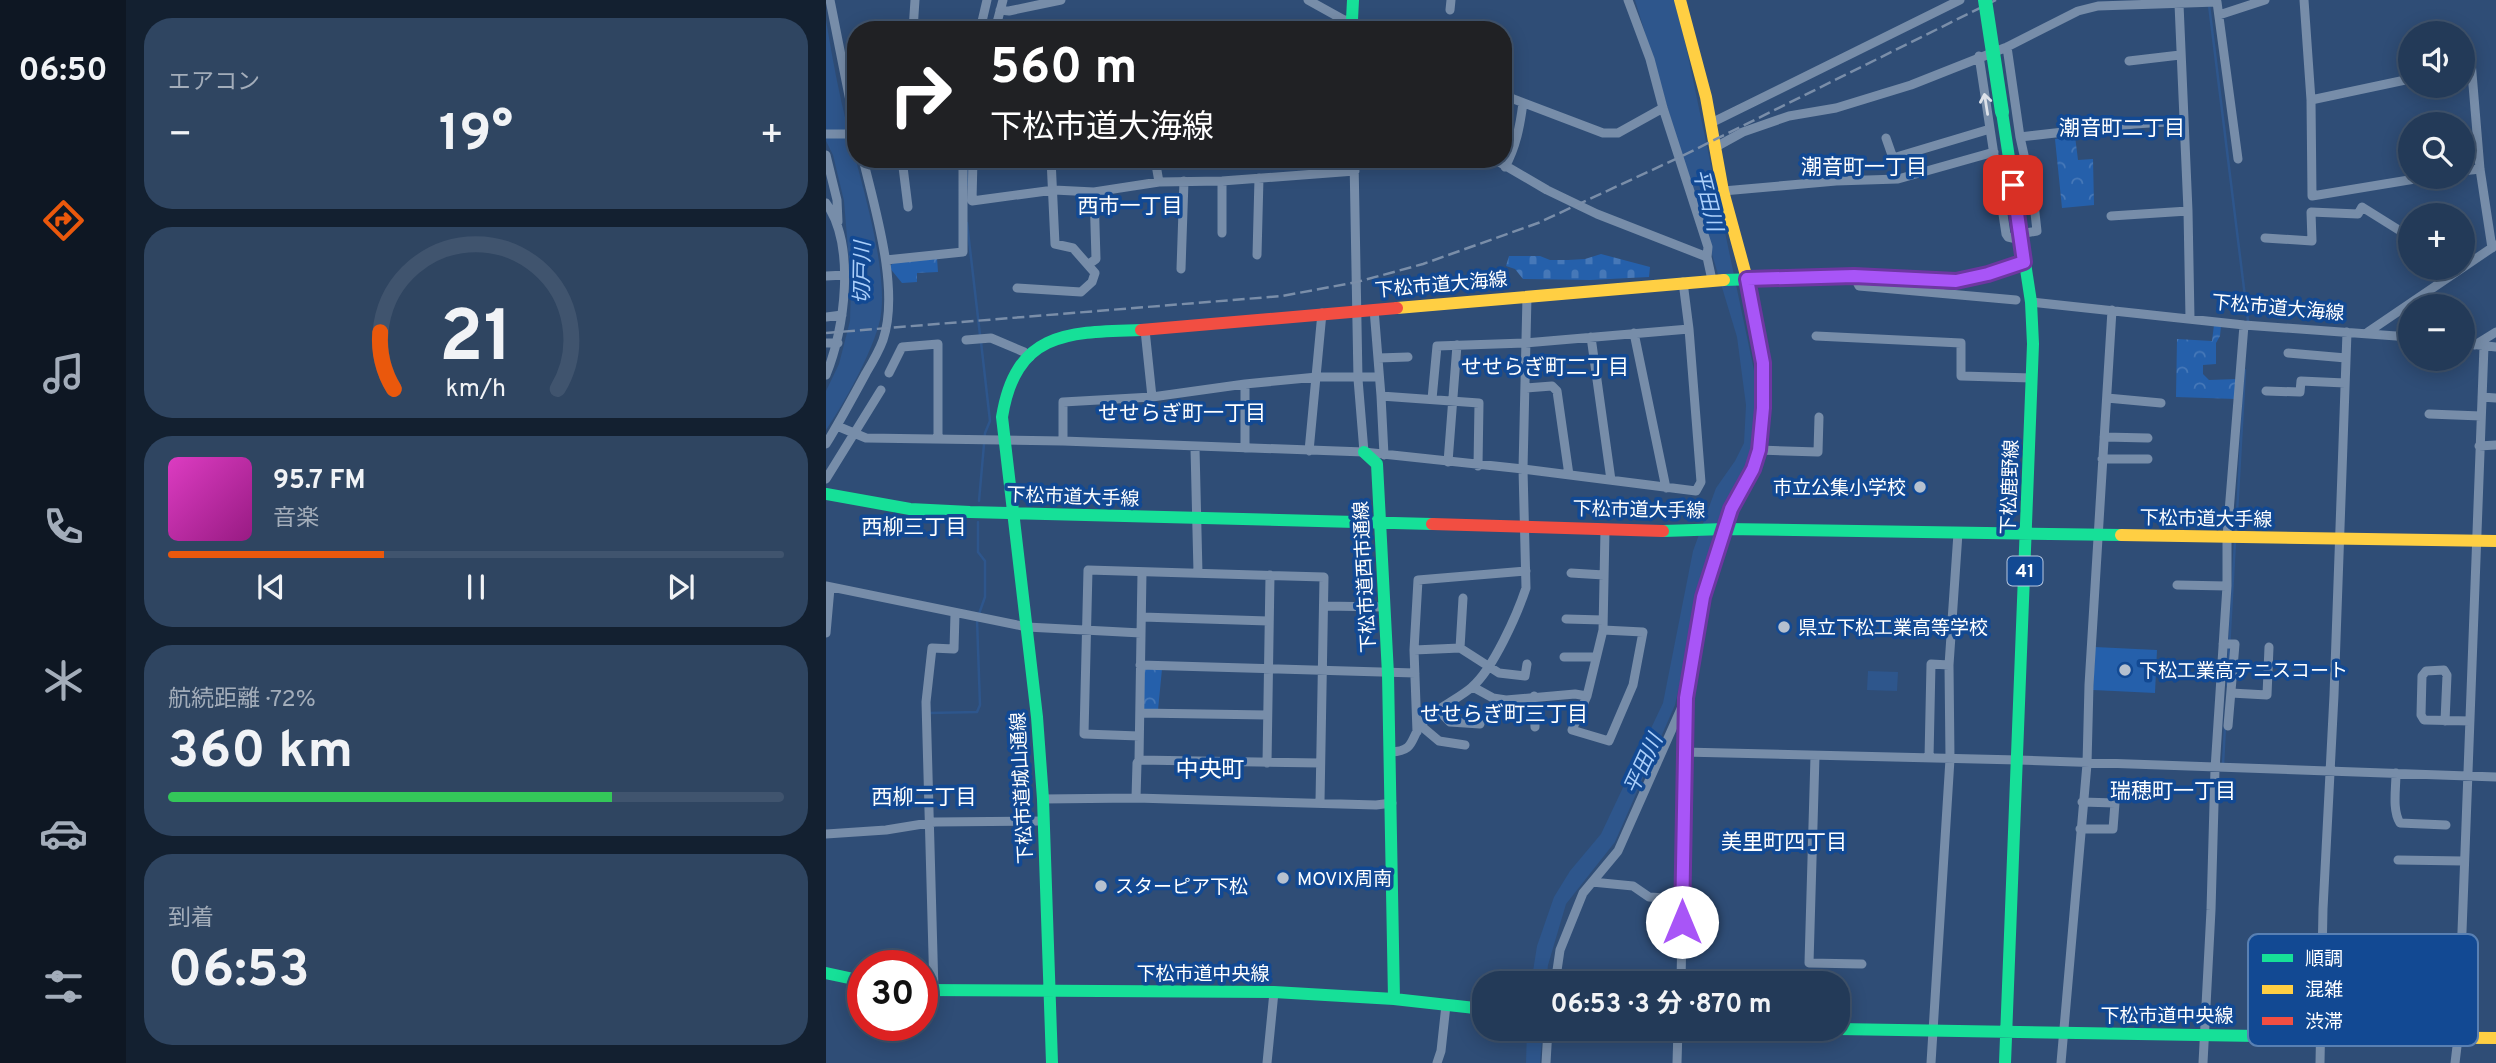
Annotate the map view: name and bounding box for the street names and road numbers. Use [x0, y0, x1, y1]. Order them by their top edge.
street label: 下松市道大海線 [1374, 268, 1508, 304]
street label: 下松市道大海線 [2211, 291, 2345, 327]
street label: 下松鹿野線 [1997, 439, 2025, 535]
street label: 下松市道大手線 [1006, 484, 1140, 512]
street label: 下松市道大手線 [1572, 498, 1706, 524]
street label: 下松市道西市通線 [1350, 500, 1382, 653]
street label: 下松市道大手線 [2139, 507, 2273, 533]
road number: 41 [2008, 556, 2042, 586]
street label: 下松市道城山通線 [1007, 711, 1039, 864]
street label: 下松市道中央線 [1136, 963, 1270, 987]
street label: 下松市道中央線 [2100, 1005, 2234, 1029]

